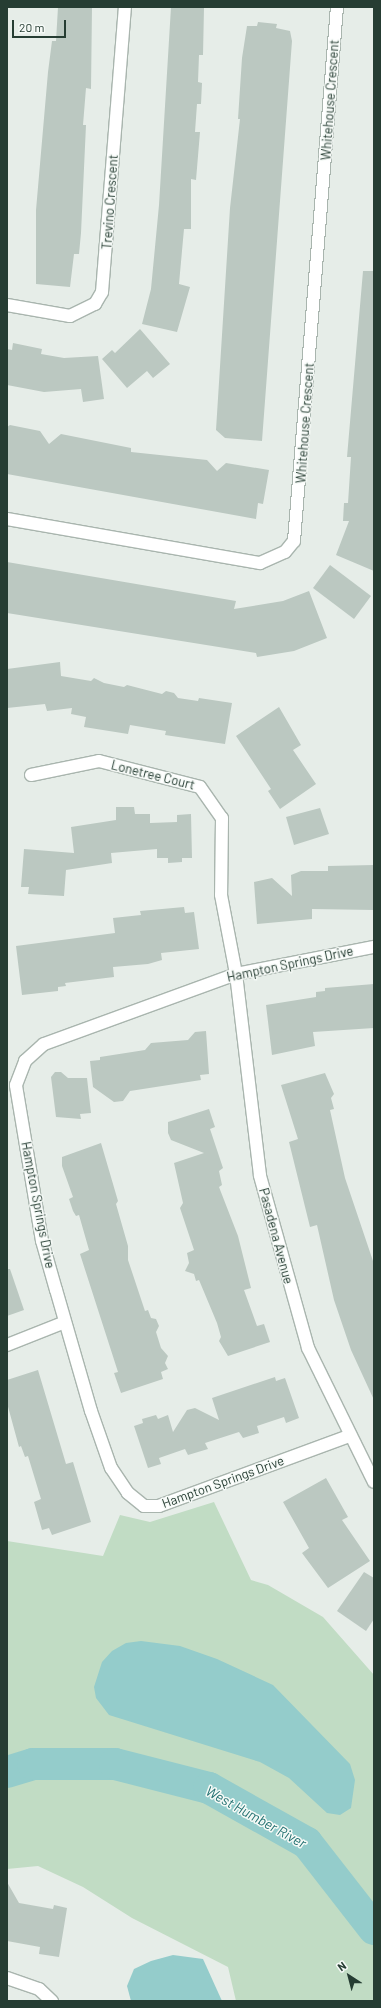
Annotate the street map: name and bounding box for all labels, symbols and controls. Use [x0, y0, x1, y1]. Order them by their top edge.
scale bar [14, 12, 68, 38]
text: 20 m [19, 20, 45, 34]
street label: Whitehouse Crescent [318, 39, 342, 161]
street label: Trevino Crescent [99, 154, 121, 250]
street label: Whitehouse Crescent [293, 362, 317, 484]
street label: Lonetree Court [110, 757, 196, 793]
street label: Hampton Springs Drive [225, 943, 355, 985]
street label: Hampton Springs Drive [18, 1140, 58, 1270]
street label: Pasadena Avenue [256, 1186, 296, 1286]
street label: Hampton Springs Drive [160, 1453, 286, 1511]
water label: West Humber River [203, 1782, 309, 1852]
north arrow [329, 1956, 369, 1996]
text: N [335, 1958, 348, 1973]

